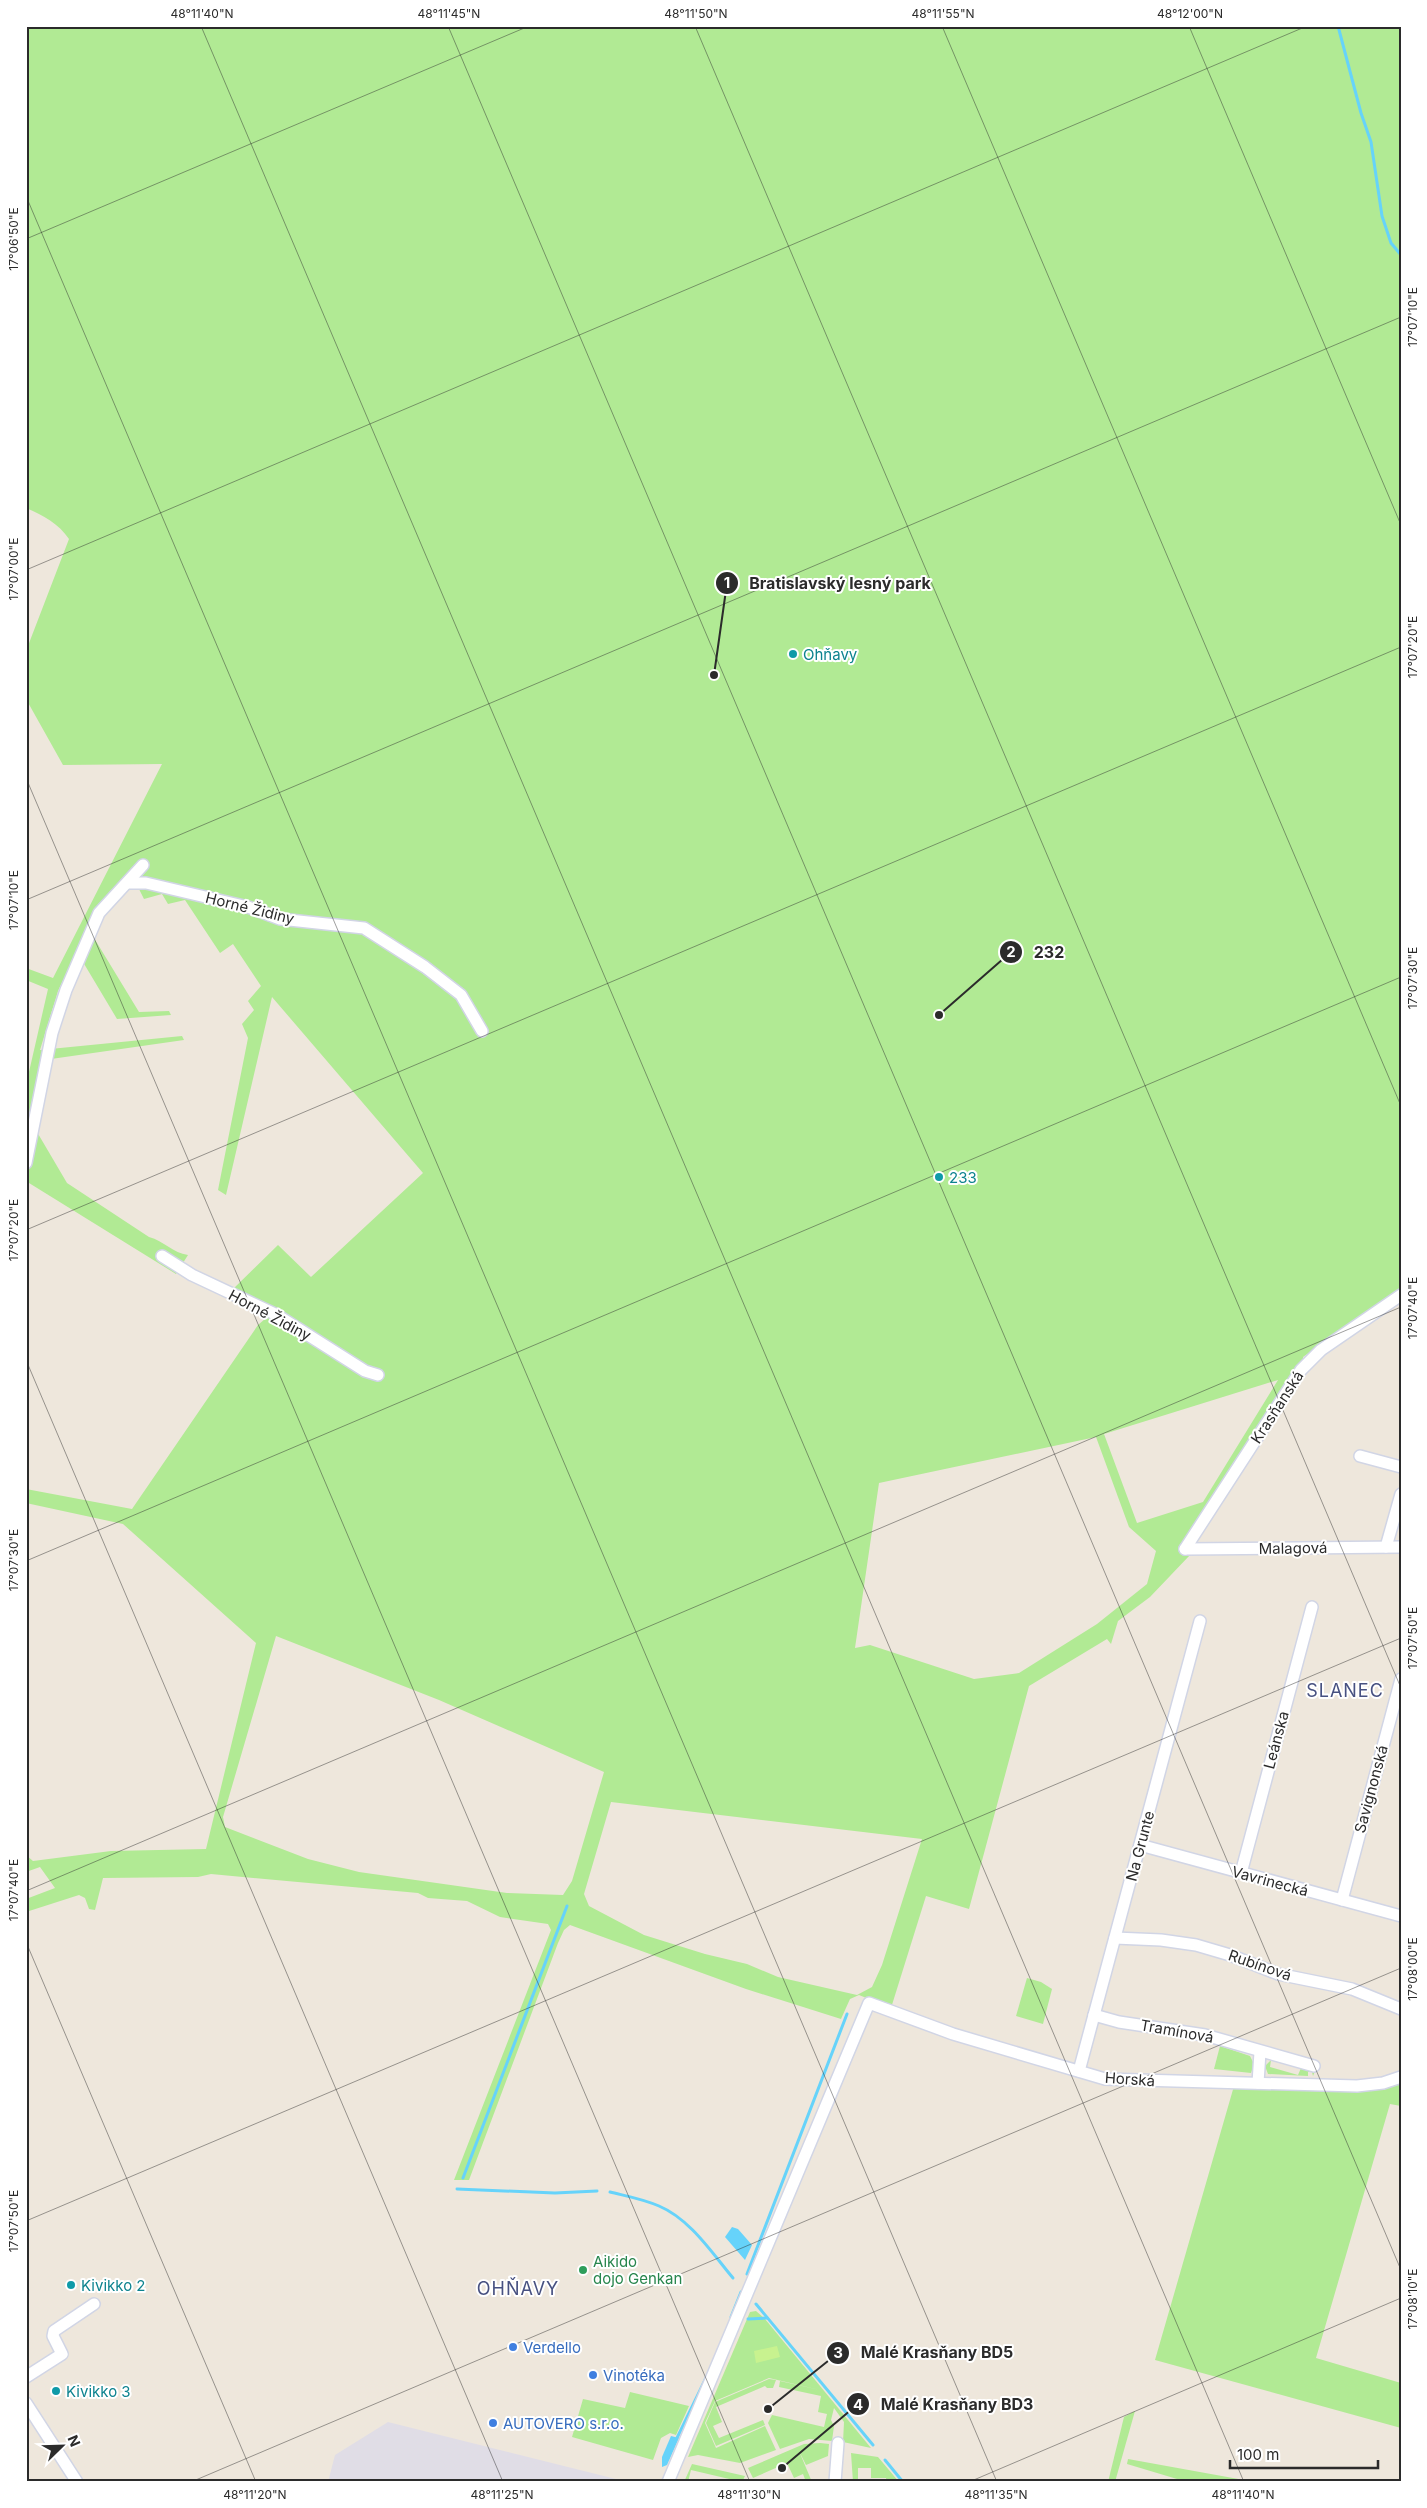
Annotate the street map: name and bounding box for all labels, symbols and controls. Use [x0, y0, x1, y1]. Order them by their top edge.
text: 48°11'40"N [170, 6, 234, 21]
text: 48°11'45"N [418, 6, 480, 21]
text: 48°11'50"N [664, 6, 728, 21]
text: 48°11'55"N [911, 6, 975, 21]
text: 48°12'00"N [1157, 6, 1223, 21]
text: 17°06'50"E [6, 207, 21, 271]
text: 17°07'10"E [1405, 287, 1420, 347]
text: 17°07'00"E [6, 538, 21, 600]
callout: Bratislavský lesný park [714, 568, 941, 599]
text: 1 [724, 573, 730, 592]
text: Bratislavský lesný park [749, 573, 932, 593]
text: 17°07'20"E [1405, 616, 1420, 678]
place label: Ohňavy [803, 645, 858, 664]
marker: Ohňavy [787, 648, 799, 660]
text: 17°07'10"E [6, 870, 21, 930]
street label: Horné Židiny [204, 888, 297, 928]
callout: 232 [998, 937, 1074, 968]
text: 2 [1006, 942, 1016, 961]
text: 232 [1034, 942, 1064, 962]
text: 17°07'30"E [1405, 947, 1420, 1009]
place label: 233 [949, 1168, 977, 1187]
marker: 233 [933, 1171, 945, 1183]
text: 17°07'20"E [6, 1199, 21, 1261]
text: 17°07'40"E [1405, 1277, 1420, 1339]
street label: Horné Židiny [225, 1285, 315, 1345]
street label: Krasňanská [1246, 1367, 1308, 1447]
text: 17°07'30"E [6, 1529, 21, 1591]
street label: Malagová [1258, 1538, 1328, 1558]
text: 17°07'50"E [1405, 1607, 1420, 1669]
district label: SLANEC [1306, 1680, 1384, 1701]
street label: Leánska [1259, 1709, 1293, 1771]
street label: Savignonská [1350, 1743, 1392, 1835]
street label: Na Grunte [1122, 1809, 1158, 1883]
text: 17°07'40"E [6, 1859, 21, 1921]
street label: Vavrinecká [1230, 1862, 1310, 1900]
text: 17°08'00"E [1405, 1937, 1420, 2001]
street label: Rubínová [1226, 1945, 1294, 1985]
street label: Tramínová [1139, 2015, 1215, 2047]
street label: Horská [1104, 2068, 1156, 2090]
text: 17°07'50"E [6, 2190, 21, 2252]
place label: Aikido dojo Genkan [593, 2252, 682, 2288]
marker: Aikido dojo Genkan [577, 2264, 589, 2276]
text: 17°08'10"E [1405, 2269, 1420, 2329]
place label: Kivikko 2 [81, 2276, 146, 2295]
district label: OHŇAVY [477, 2277, 559, 2299]
marker: Kivikko 2 [65, 2279, 77, 2291]
callout: Malé Krasňany BD5 [825, 2337, 1023, 2368]
place label: Verdello [523, 2338, 581, 2357]
marker: Verdello [507, 2341, 519, 2353]
text: Malé Krasňany BD5 [861, 2342, 1013, 2362]
text: 3 [833, 2343, 843, 2362]
place label: Vinotéka [603, 2366, 665, 2385]
marker: Vinotéka [587, 2369, 599, 2381]
place label: Kivikko 3 [66, 2382, 131, 2401]
marker: Kivikko 3 [50, 2385, 62, 2397]
callout: Malé Krasňany BD3 [845, 2389, 1043, 2420]
text: Malé Krasňany BD3 [881, 2394, 1033, 2414]
text: 4 [853, 2395, 863, 2414]
place label: AUTOVERO s.r.o. [503, 2414, 624, 2433]
marker: AUTOVERO s.r.o. [487, 2417, 499, 2429]
north arrow [38, 2420, 88, 2470]
text: N [65, 2432, 84, 2449]
scale bar [1230, 2438, 1377, 2470]
text: 100 m [1237, 2445, 1279, 2464]
text: 48°11'20"N [223, 2487, 287, 2502]
text: 48°11'25"N [470, 2487, 534, 2502]
text: 48°11'30"N [717, 2487, 781, 2502]
text: 48°11'35"N [964, 2487, 1028, 2502]
text: 48°11'40"N [1211, 2487, 1275, 2502]

